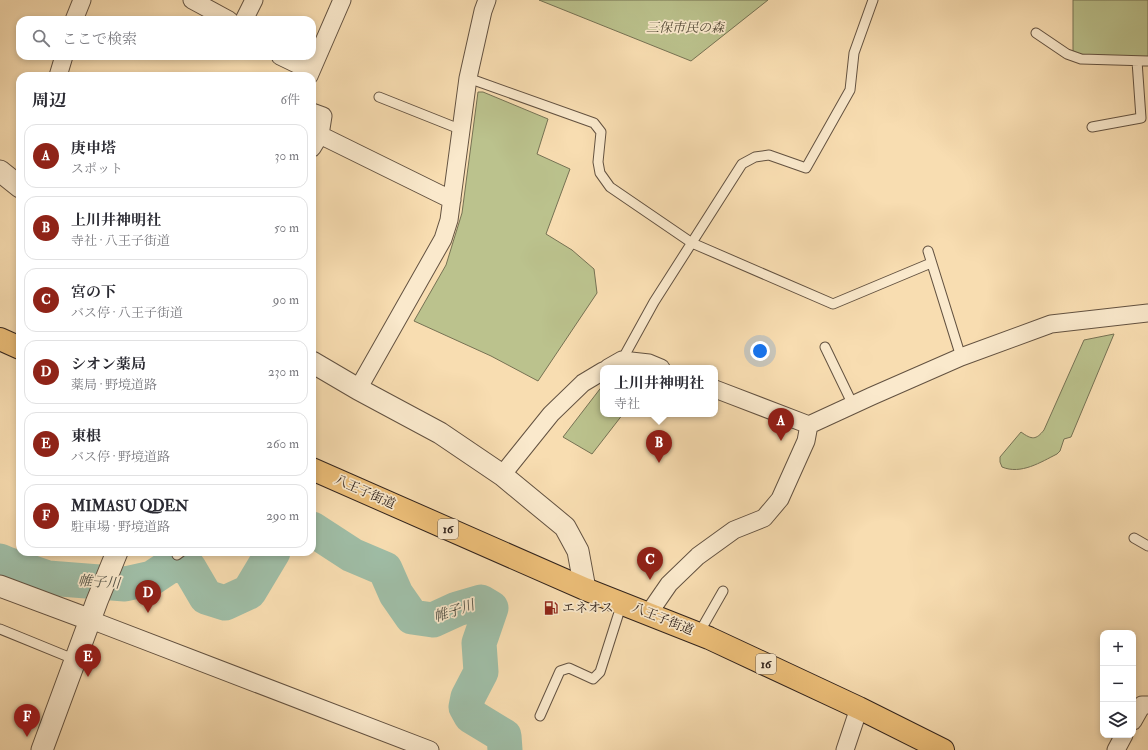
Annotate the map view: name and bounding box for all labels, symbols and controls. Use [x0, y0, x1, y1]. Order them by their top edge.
search box [16, 16, 316, 60]
park label: 三保市民の森 [646, 20, 726, 36]
icon: search [30, 27, 52, 49]
text: ここで検索 [62, 30, 137, 49]
text: 周辺 [32, 90, 66, 111]
text: 6件 [280, 92, 300, 108]
text: 庚申塔 [71, 139, 116, 158]
text: A [42, 148, 50, 164]
text: 30 m [275, 148, 299, 164]
text: スポット [71, 161, 123, 177]
text: 上川井神明社 [71, 211, 161, 230]
text: B [42, 220, 50, 236]
text: 50 m [274, 220, 299, 236]
text: 寺社 · 八王子街道 [71, 233, 170, 249]
text: 宮の下 [71, 283, 116, 302]
text: C [41, 292, 51, 308]
text: 90 m [273, 292, 299, 308]
text: バス停 · 八王子街道 [71, 305, 183, 321]
your location [750, 341, 770, 361]
text: シオン薬局 [71, 355, 146, 374]
text: D [41, 364, 51, 380]
text: 230 m [268, 364, 299, 380]
popup [600, 365, 718, 417]
text: 上川井神明社 [614, 374, 704, 393]
text: 薬局 · 野境道路 [71, 377, 157, 393]
text: 寺社 [614, 396, 640, 412]
pin: A [768, 408, 794, 441]
text: 東根 [71, 427, 101, 446]
pin: B [646, 430, 672, 463]
text: E [41, 436, 51, 452]
text: 260 m [266, 436, 299, 452]
text: バス停 · 野境道路 [71, 449, 170, 465]
street label: 八王子街道 [332, 471, 398, 513]
text: MIMASU QDEN [71, 497, 188, 516]
text: F [42, 508, 50, 524]
text: 290 m [266, 508, 299, 524]
text: 駐車場 · 野境道路 [71, 519, 170, 535]
road number: 16 [438, 519, 458, 539]
pin: C [637, 547, 663, 580]
water label: 帷子川 [77, 572, 123, 592]
pin: D [135, 580, 161, 613]
water label: 帷子川 [431, 596, 479, 626]
street label: 八王子街道 [630, 599, 696, 639]
fuel station icon: エネオス [543, 600, 559, 616]
place label: エネオス [562, 600, 614, 616]
map controls [1100, 630, 1136, 738]
button: + [1100, 630, 1136, 666]
pin: E [75, 644, 101, 677]
road number: 16 [756, 654, 776, 674]
button: − [1100, 666, 1136, 702]
button: layers [1100, 702, 1136, 738]
pin: F [14, 704, 40, 737]

